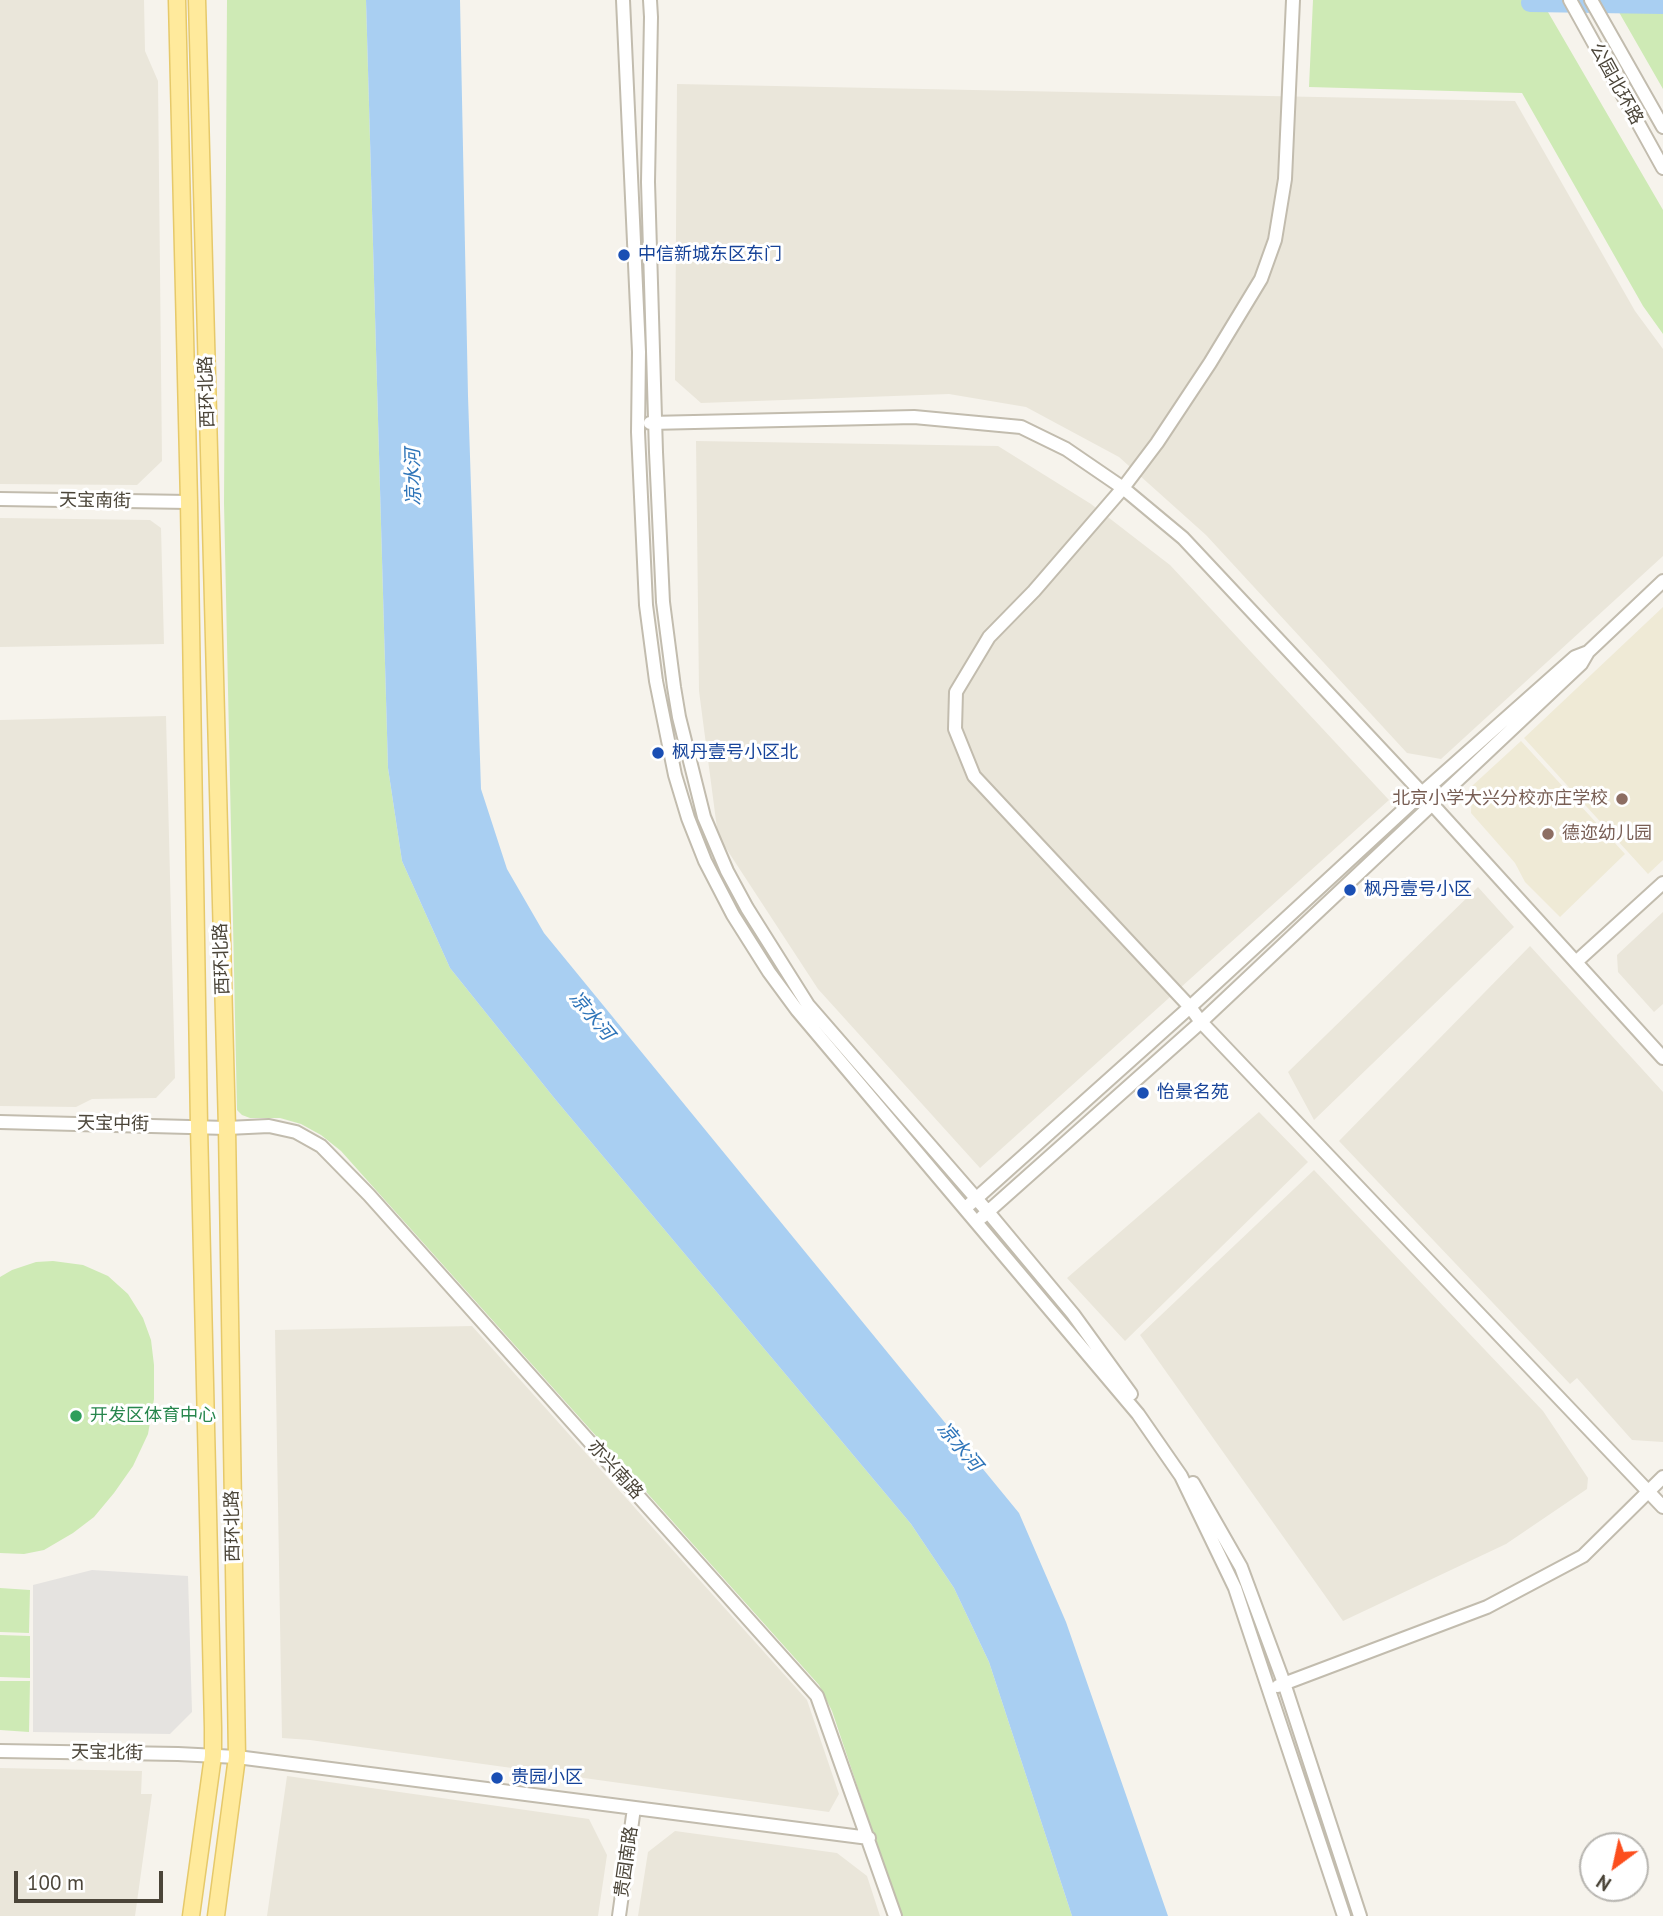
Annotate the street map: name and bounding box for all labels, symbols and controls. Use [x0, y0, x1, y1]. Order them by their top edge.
street label: 公园北环路 [1585, 39, 1647, 129]
place label: 中信新城东区东门 [638, 244, 782, 266]
marker: 中信新城东区东门 [616, 247, 632, 263]
street label: 西环北路 [195, 356, 219, 428]
water label: 凉水河 [402, 448, 426, 506]
street label: 天宝南街 [59, 490, 131, 512]
place label: 枫丹壹号小区北 [672, 742, 798, 764]
marker: 枫丹壹号小区北 [650, 745, 666, 761]
place label: 北京小学大兴分校亦庄学校 [1392, 788, 1608, 810]
marker: 北京小学大兴分校亦庄学校 [1614, 791, 1630, 807]
place label: 德迩幼儿园 [1562, 823, 1652, 845]
marker: 德迩幼儿园 [1540, 826, 1556, 842]
place label: 枫丹壹号小区 [1364, 879, 1472, 901]
marker: 枫丹壹号小区 [1342, 882, 1358, 898]
street label: 西环北路 [210, 923, 234, 995]
water label: 凉水河 [564, 987, 618, 1045]
place label: 怡景名苑 [1157, 1082, 1229, 1104]
marker: 怡景名苑 [1135, 1085, 1151, 1101]
street label: 天宝中街 [77, 1113, 149, 1135]
place label: 开发区体育中心 [90, 1405, 216, 1427]
marker: 开发区体育中心 [68, 1408, 84, 1424]
water label: 凉水河 [932, 1418, 986, 1476]
street label: 亦兴南路 [583, 1436, 647, 1504]
street label: 西环北路 [222, 1490, 244, 1562]
street label: 天宝北街 [71, 1742, 143, 1764]
place label: 贵园小区 [511, 1767, 583, 1789]
marker: 贵园小区 [489, 1770, 505, 1786]
street label: 贵园南路 [611, 1825, 643, 1899]
north arrow [1579, 1832, 1649, 1902]
scale bar [18, 1856, 166, 1900]
text: 100 m [27, 1869, 84, 1896]
text: N [1592, 1869, 1615, 1896]

